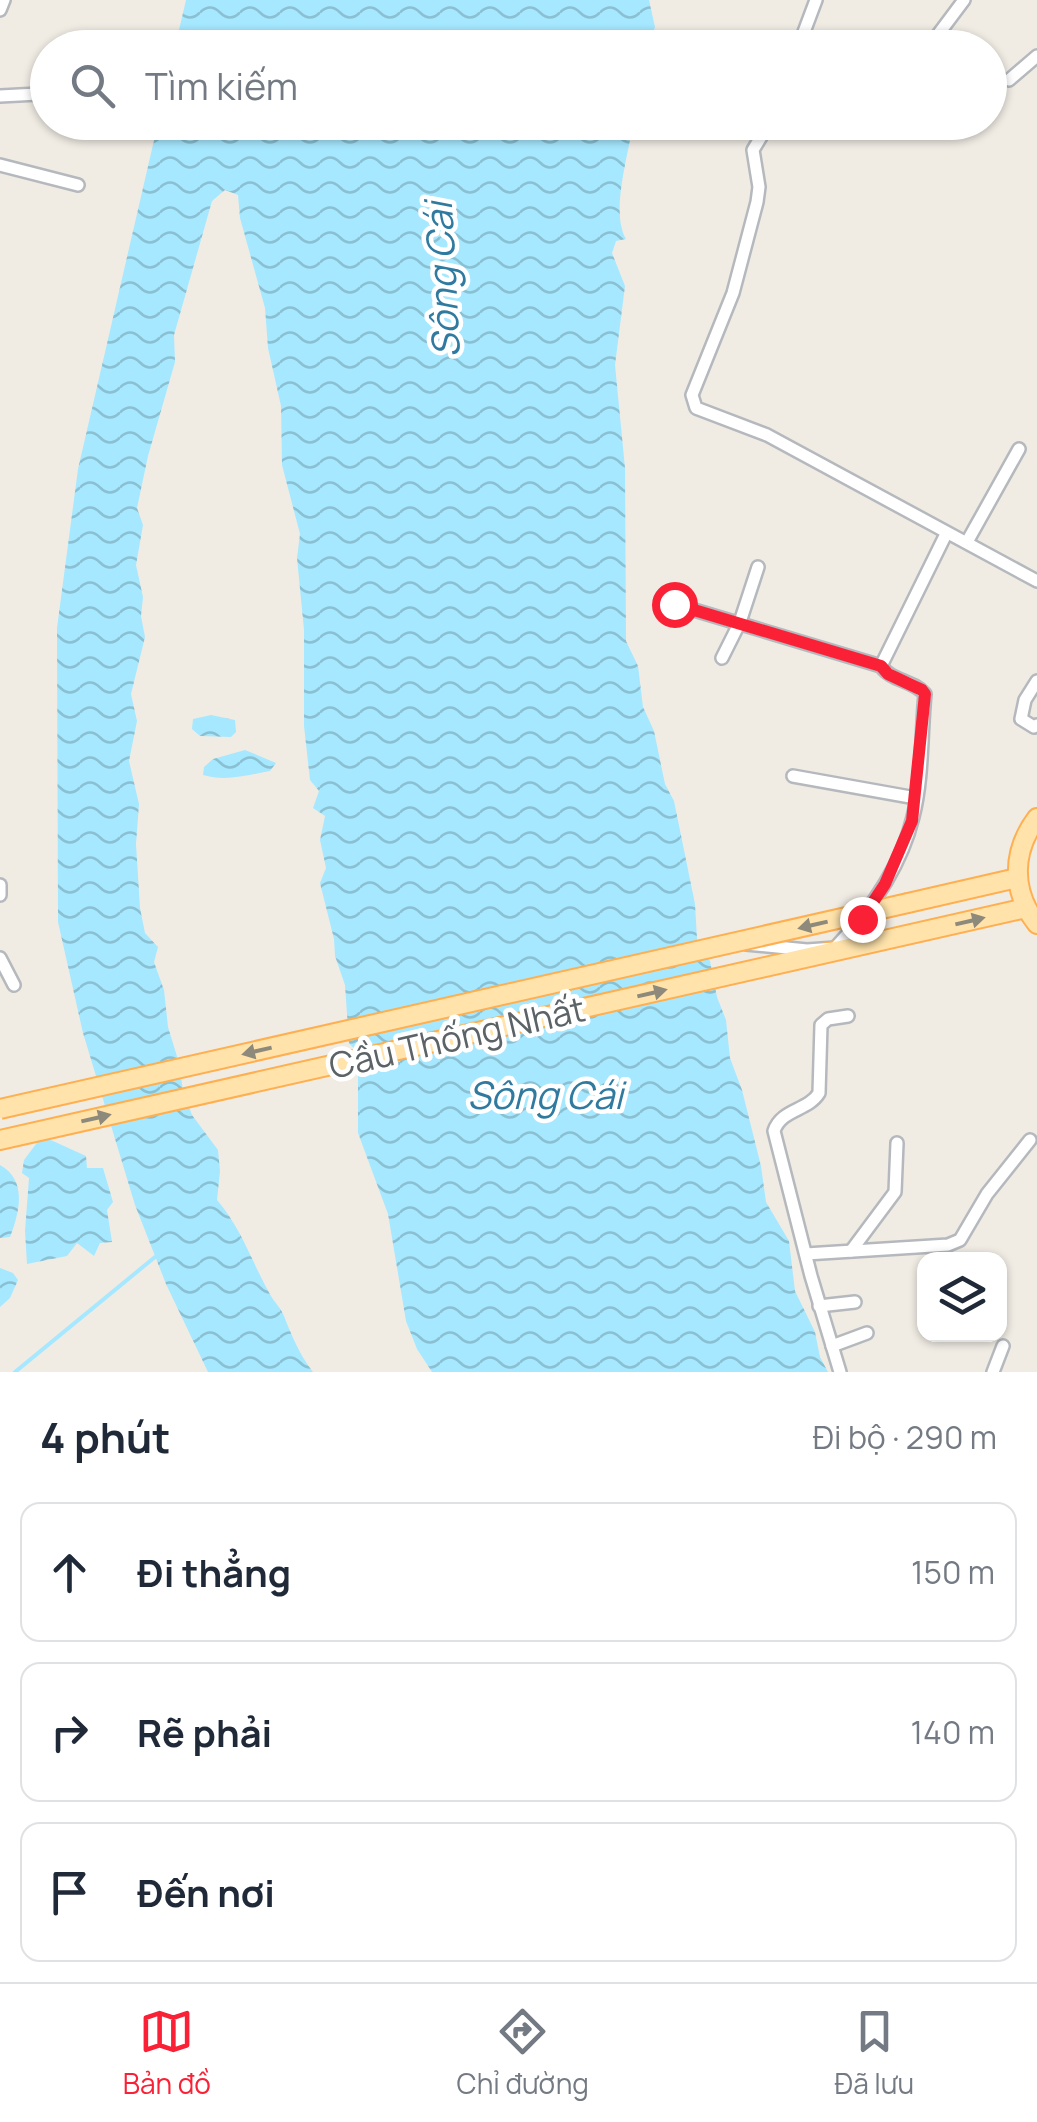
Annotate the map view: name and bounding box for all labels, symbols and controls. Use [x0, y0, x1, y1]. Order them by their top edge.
search box [30, 30, 1007, 140]
icon: search [65, 58, 120, 113]
text: Tìm kiếm [145, 59, 298, 111]
water label: Sông Cái [411, 197, 471, 359]
route start [652, 582, 698, 628]
route end [840, 897, 886, 943]
one-way arrow [955, 913, 986, 928]
one-way arrow [797, 918, 828, 933]
street label: Cầu Thống Nhất [324, 984, 590, 1090]
one-way arrow [637, 985, 668, 1000]
one-way arrow [241, 1044, 272, 1059]
water label: Sông Cái [467, 1068, 627, 1120]
one-way arrow [81, 1110, 112, 1126]
map controls [917, 1252, 1007, 1342]
button: layers [917, 1252, 1007, 1342]
text: 4 phút [40, 1408, 171, 1466]
text: Đi bộ · 290 m [813, 1415, 997, 1459]
icon: ahead [42, 1545, 97, 1600]
text: Đi thẳng [137, 1546, 291, 1598]
text: 150 m [911, 1550, 995, 1594]
icon: right [42, 1705, 97, 1760]
text: Rẽ phải [137, 1706, 272, 1758]
text: 140 m [911, 1710, 995, 1754]
icon: arrive [42, 1865, 97, 1920]
text: Đến nơi [137, 1866, 275, 1918]
tab: Bản đồ [123, 2004, 211, 2102]
tab: Chỉ đường [457, 2004, 589, 2102]
tab: Đã lưu [835, 2004, 914, 2102]

